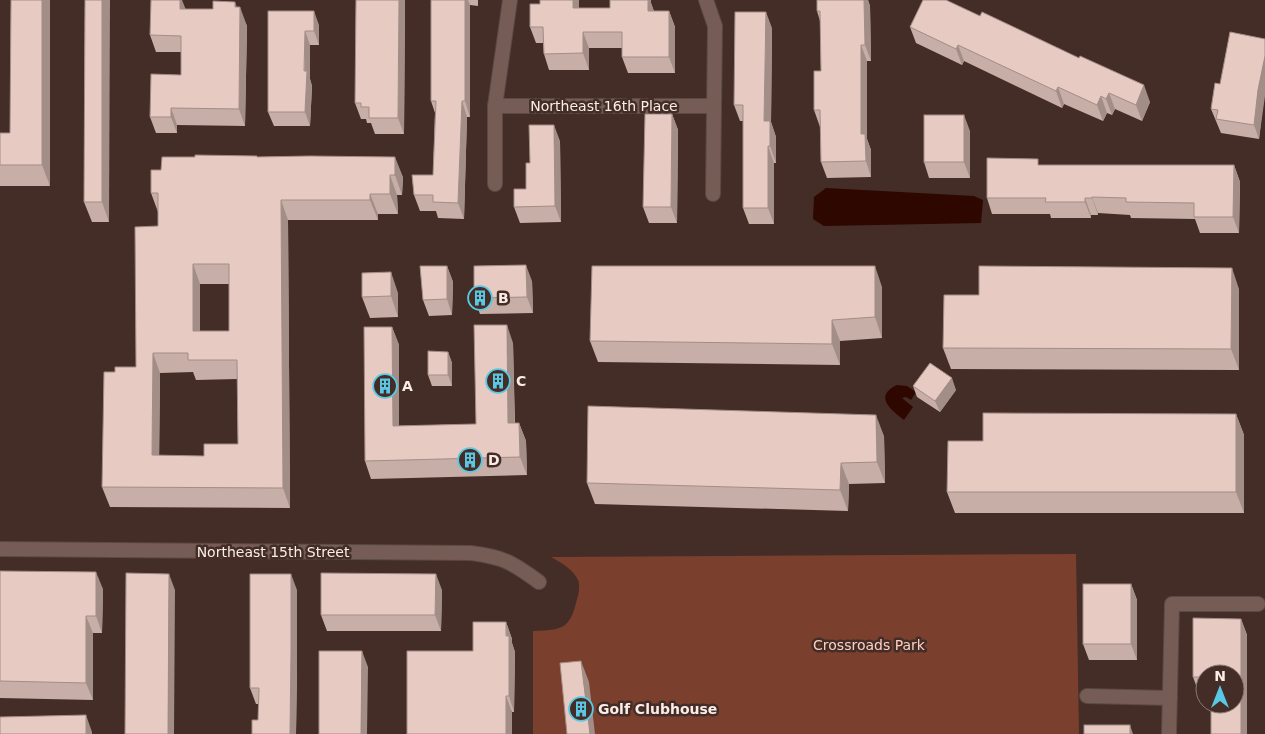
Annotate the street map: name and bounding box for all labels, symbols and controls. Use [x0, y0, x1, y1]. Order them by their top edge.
street label: Northeast 16th Place [530, 98, 678, 114]
building icon: B [467, 285, 493, 311]
place label: B [498, 290, 509, 306]
building icon: C [485, 368, 511, 394]
building icon: A [372, 373, 398, 399]
place label: C [516, 373, 526, 389]
place label: A [402, 378, 413, 394]
building icon: D [457, 447, 483, 473]
place label: D [488, 452, 500, 468]
street label: Northeast 15th Street [197, 544, 350, 560]
park label: Crossroads Park [813, 637, 926, 653]
north arrow [1195, 664, 1245, 714]
text: N [1214, 668, 1226, 684]
building icon: Golf Clubhouse [568, 696, 594, 722]
place label: Golf Clubhouse [598, 701, 717, 717]

